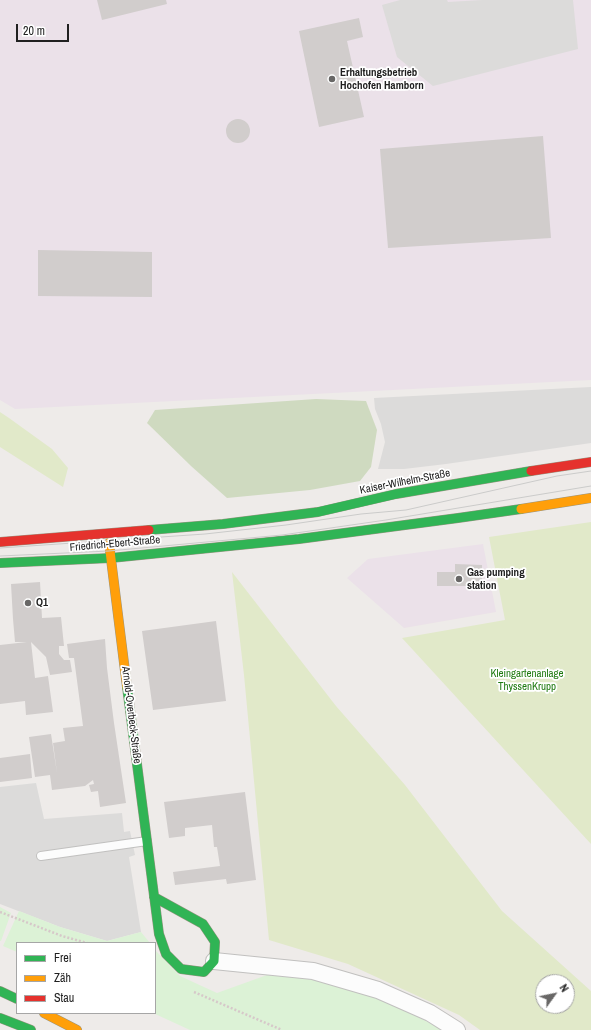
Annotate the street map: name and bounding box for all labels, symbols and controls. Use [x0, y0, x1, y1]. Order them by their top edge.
scale bar [18, 16, 71, 42]
text: 20 m [23, 23, 45, 39]
place label: Erhaltungsbetrieb Hochofen Hamborn [340, 66, 424, 92]
marker: Erhaltungsbetrieb Hochofen Hamborn [327, 74, 337, 84]
street label: Kaiser-Wilhelm-Straße [359, 467, 451, 497]
street label: Friedrich-Ebert-Straße [69, 533, 161, 555]
place label: Gas pumping station [467, 566, 525, 592]
marker: Gas pumping station [454, 574, 464, 584]
place label: Q1 [36, 596, 48, 610]
marker: Q1 [23, 598, 33, 608]
street label: Arnold-Overbeck-Straße [118, 666, 144, 764]
park label: Kleingartenanlage ThyssenKrupp [490, 667, 564, 693]
legend [16, 942, 156, 1014]
text: Frei [54, 950, 72, 966]
text: Zäh [54, 970, 71, 986]
north arrow [535, 974, 575, 1014]
text: N [557, 981, 572, 995]
text: Stau [54, 990, 74, 1006]

